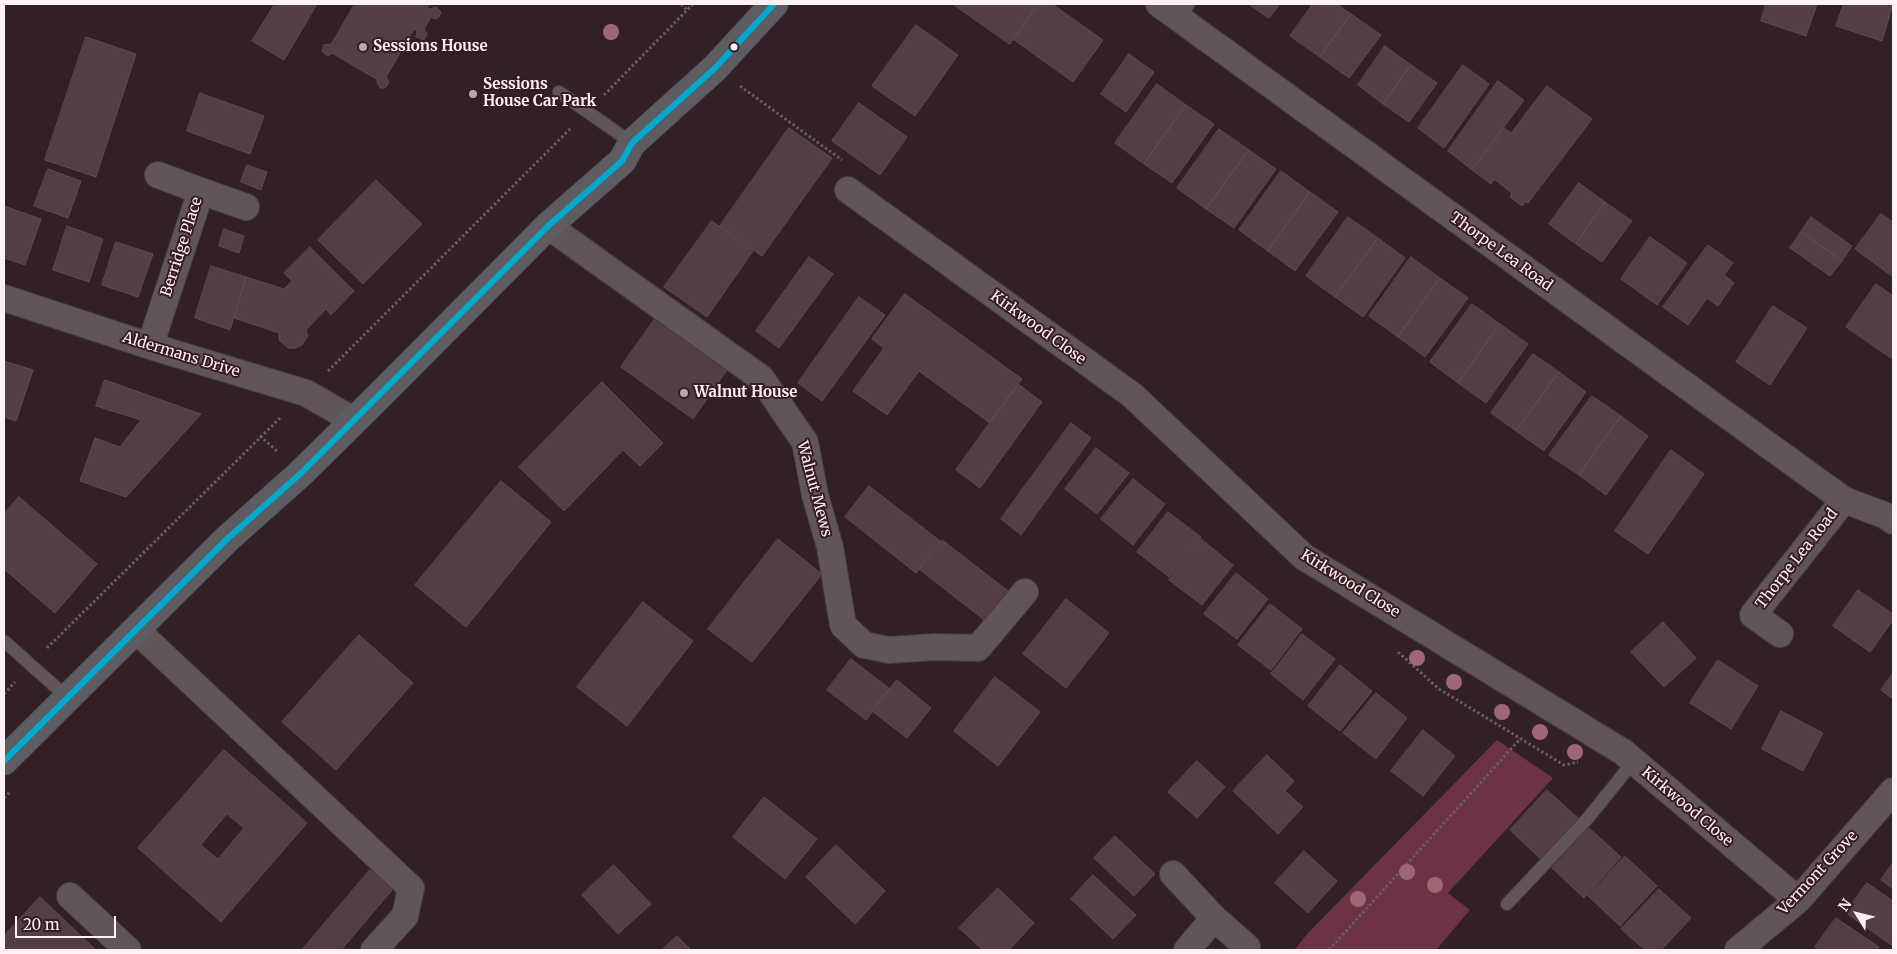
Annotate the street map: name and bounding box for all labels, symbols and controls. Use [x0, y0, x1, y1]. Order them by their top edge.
place label: Sessions House [373, 38, 488, 56]
marker: Sessions House [357, 41, 369, 53]
unlabelled marker [729, 42, 739, 52]
place label: Sessions House Car Park [483, 76, 596, 111]
marker: Sessions House Car Park [467, 88, 479, 100]
street label: Berridge Place [157, 195, 207, 299]
street label: Thorpe Lea Road [1446, 209, 1556, 295]
street label: Kirkwood Close [987, 287, 1089, 369]
street label: Aldermans Drive [120, 329, 242, 381]
place label: Walnut House [694, 384, 797, 402]
marker: Walnut House [678, 387, 690, 399]
street label: Walnut Mews [793, 439, 835, 539]
street label: Thorpe Lea Road [1752, 505, 1842, 613]
street label: Kirkwood Close [1297, 546, 1403, 622]
street label: Kirkwood Close [1638, 764, 1736, 850]
street label: Vermont Grove [1774, 827, 1862, 919]
north arrow [1832, 889, 1882, 939]
text: N [1834, 895, 1855, 915]
scale bar [18, 906, 119, 938]
text: 20 m [23, 915, 60, 934]

